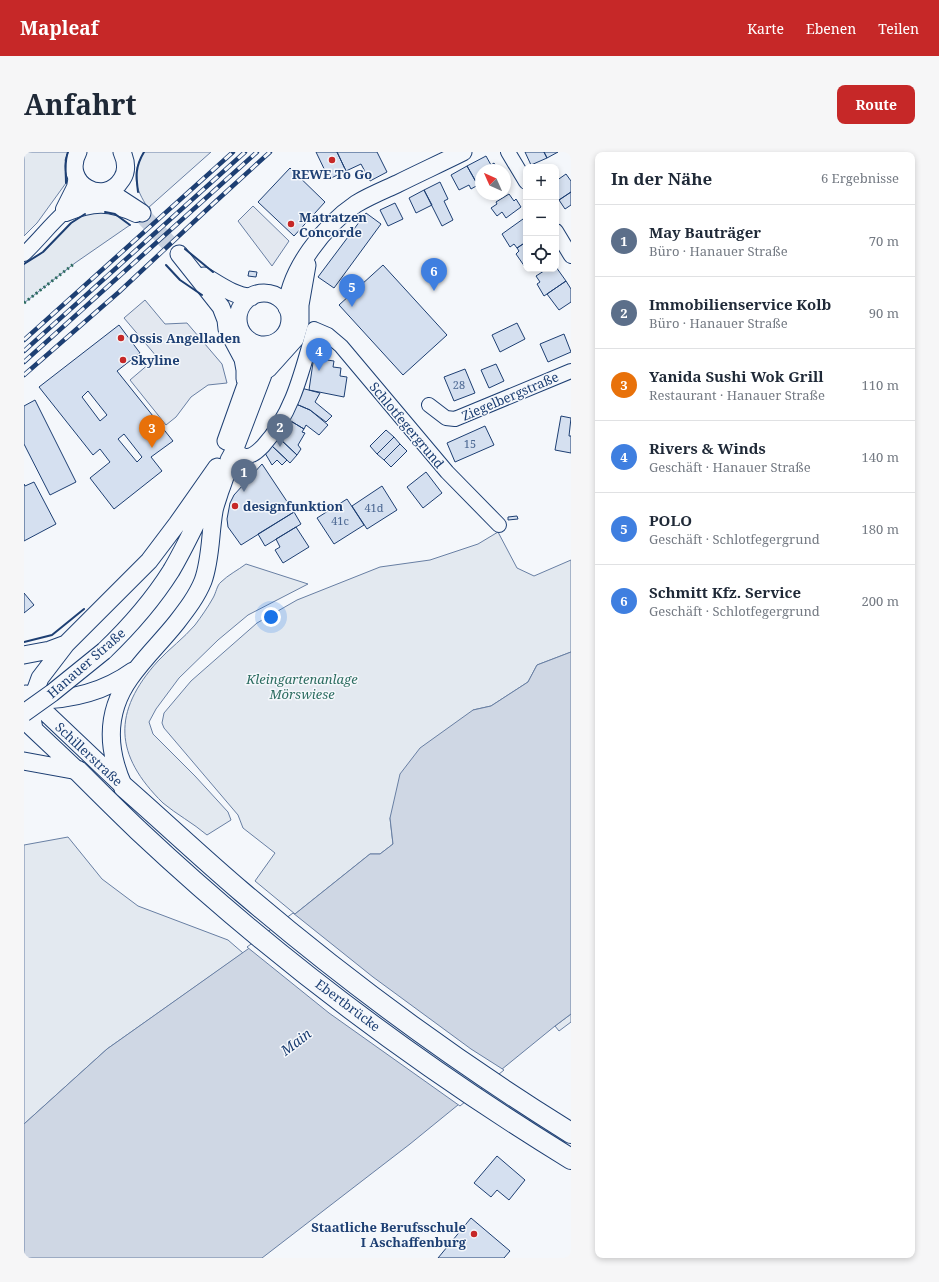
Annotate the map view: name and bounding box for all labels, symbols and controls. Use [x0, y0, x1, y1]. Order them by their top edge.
text: Mapleaf [20, 15, 98, 41]
text: Karte [747, 19, 784, 38]
text: Ebenen [806, 19, 856, 38]
text: Teilen [878, 19, 919, 38]
text: Anfahrt [24, 85, 137, 123]
button: Route [837, 85, 915, 124]
marker: REWE To Go [327, 155, 337, 165]
north arrow [475, 164, 511, 200]
map controls [523, 164, 559, 272]
button: + [523, 164, 559, 200]
place label: REWE To Go [292, 165, 372, 183]
text: In der Nähe [611, 167, 712, 190]
text: 6 Ergebnisse [821, 169, 899, 187]
button: − [523, 200, 559, 236]
place label: Matratzen Concorde [299, 208, 367, 241]
marker: Matratzen Concorde [286, 219, 296, 229]
text: May Bauträger [649, 222, 761, 242]
text: 1 [620, 232, 628, 250]
text: 70 m [869, 232, 899, 250]
button: locate [523, 236, 559, 272]
text: Büro · Hanauer Straße [649, 242, 788, 260]
pin: 6 [421, 258, 447, 291]
pin: 5 [339, 274, 365, 307]
text: Immobilienservice Kolb [649, 294, 831, 314]
text: 2 [620, 304, 628, 322]
text: 90 m [869, 304, 899, 322]
text: Büro · Hanauer Straße [649, 314, 788, 332]
place label: Ossis Angelladen [129, 329, 241, 347]
marker: Ossis Angelladen [116, 333, 126, 343]
pin: 4 [306, 338, 332, 371]
place label: Skyline [131, 351, 180, 369]
marker: Skyline [118, 355, 128, 365]
text: Yanida Sushi Wok Grill [649, 366, 824, 386]
street label: Ziegelbergstraße [459, 367, 561, 425]
text: 3 [620, 376, 628, 394]
text: 110 m [862, 376, 899, 394]
house number: 28 [453, 377, 465, 392]
street label: Schlotfegergrund [366, 378, 448, 472]
text: Restaurant · Hanauer Straße [649, 386, 825, 404]
pin: 2 [267, 414, 293, 447]
pin: 3 [139, 415, 165, 448]
house number: 15 [464, 436, 476, 451]
text: Rivers & Winds [649, 438, 766, 458]
text: 4 [620, 448, 628, 466]
text: 140 m [862, 448, 899, 466]
text: Geschäft · Hanauer Straße [649, 458, 811, 476]
pin: 1 [231, 459, 257, 492]
place label: designfunktion [243, 497, 343, 515]
house number: 41d [364, 500, 384, 515]
marker: designfunktion [230, 501, 240, 511]
text: POLO [649, 510, 692, 530]
house number: 41c [331, 513, 349, 528]
text: 5 [620, 520, 628, 538]
text: 180 m [862, 520, 899, 538]
text: Geschäft · Schlotfegergrund [649, 530, 820, 548]
text: Schmitt Kfz. Service [649, 582, 801, 602]
text: 6 [620, 592, 628, 610]
text: 200 m [862, 592, 899, 610]
text: Geschäft · Schlotfegergrund [649, 602, 820, 620]
your location [261, 607, 281, 627]
street label: Hanauer Straße [43, 624, 129, 702]
park label: Kleingartenanlage Mörswiese [245, 670, 358, 703]
street label: Schillerstraße [51, 718, 127, 790]
street label: Ebertbrücke [312, 975, 384, 1035]
water label: Main [276, 1023, 315, 1060]
place label: Staatliche Berufsschule I Aschaffenburg [311, 1218, 467, 1251]
marker: Staatliche Berufsschule I Aschaffenburg [469, 1229, 479, 1239]

